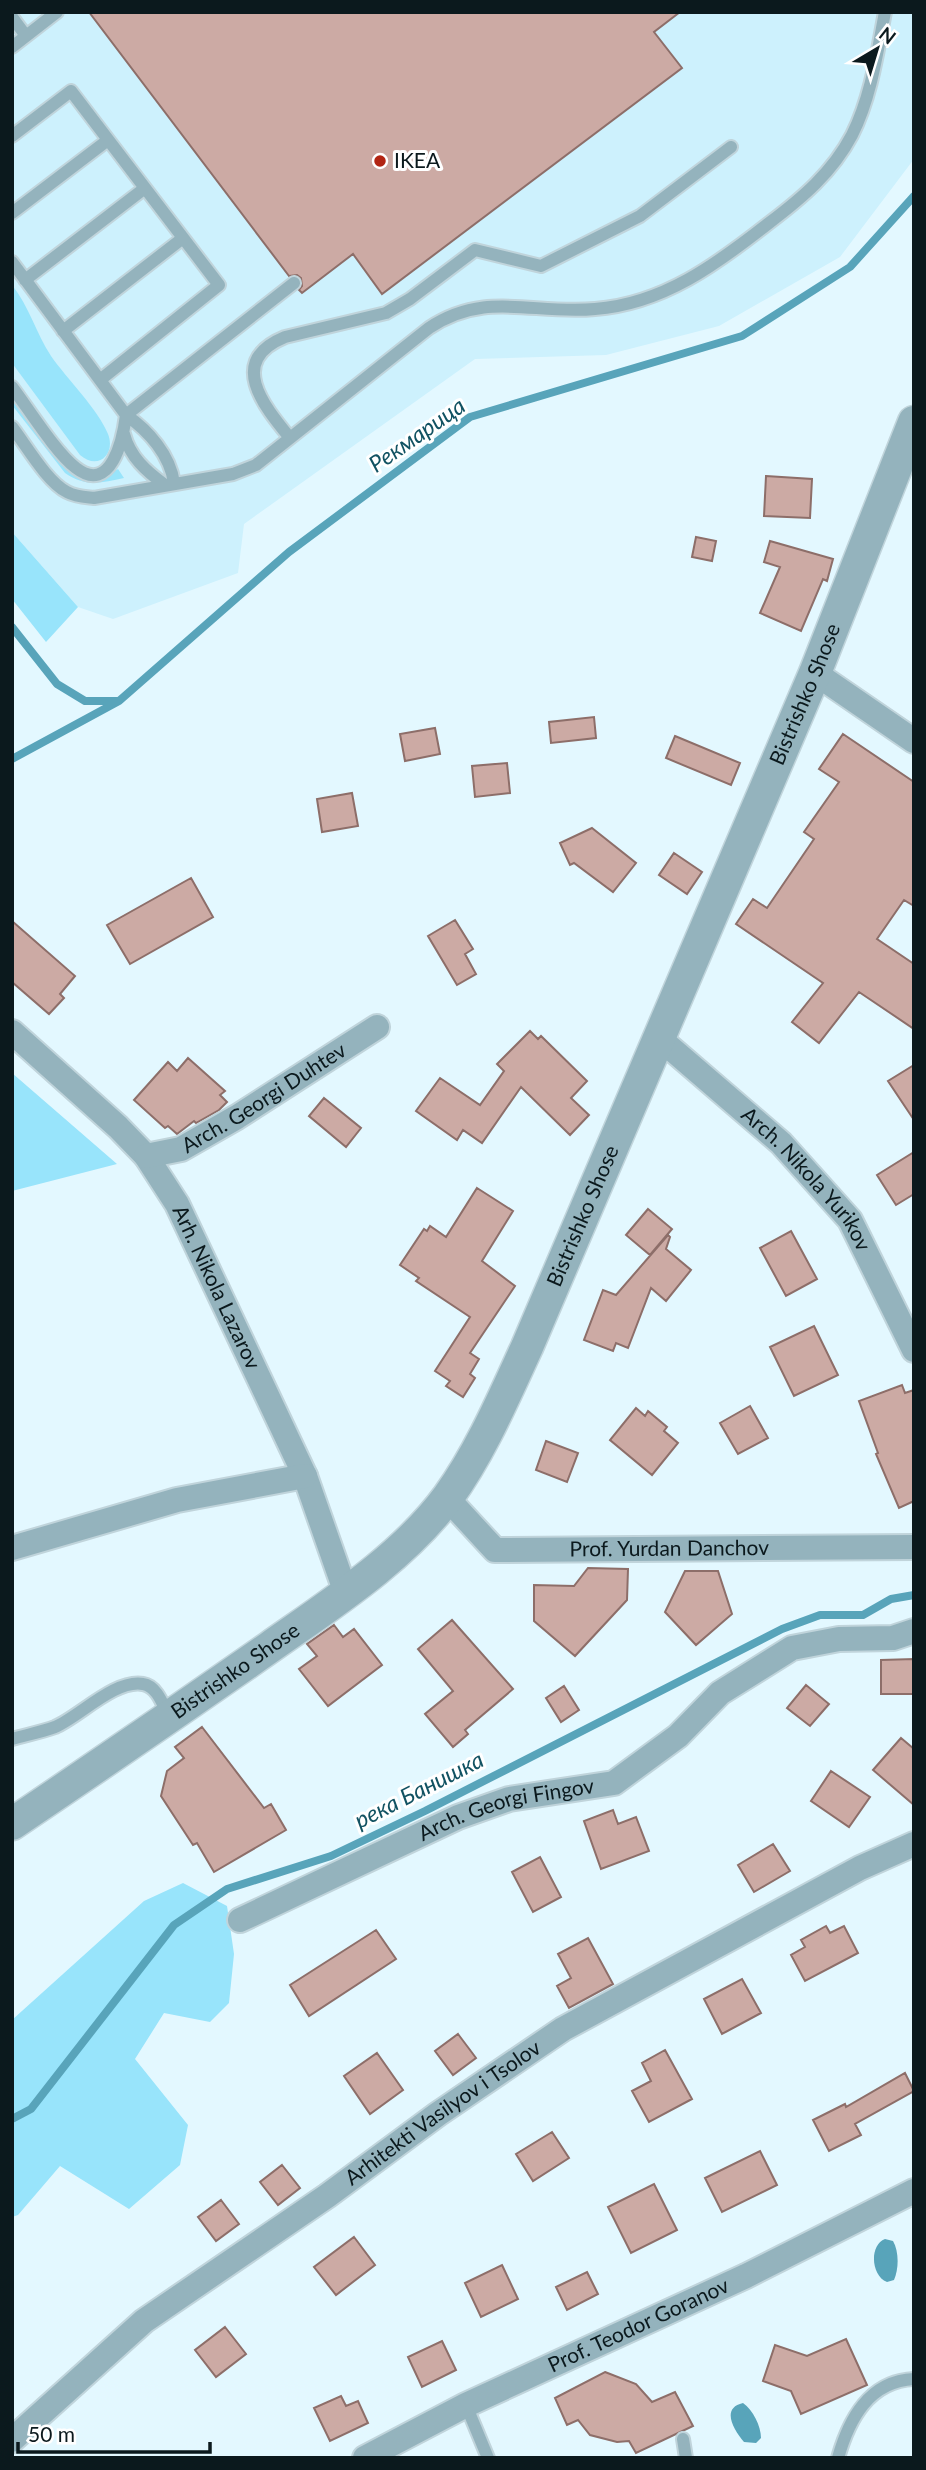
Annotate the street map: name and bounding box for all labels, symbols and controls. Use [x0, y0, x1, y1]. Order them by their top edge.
north arrow [842, 14, 912, 84]
text: N [875, 22, 901, 49]
place label: IKEA [394, 147, 441, 172]
marker: IKEA [372, 153, 388, 169]
water label: Рекмарица [363, 391, 470, 478]
street label: Bistrishko Shose [763, 619, 844, 768]
street label: Arch. Georgi Duhtev [177, 1036, 350, 1157]
street label: Arch. Nikola Yurikov [737, 1101, 877, 1255]
street label: Bistrishko Shose [540, 1141, 623, 1290]
street label: Arh. Nikola Lazarov [168, 1201, 267, 1373]
street label: Prof. Yurdan Danchov [569, 1534, 769, 1560]
street label: Bistrishko Shose [166, 1616, 304, 1723]
water label: река Банишка [349, 1745, 488, 1834]
street label: Arch. Georgi Fingov [414, 1772, 596, 1845]
street label: Arhitekti Vasilyov i Tsolov [339, 2034, 545, 2190]
street label: Prof. Teodor Goranov [543, 2272, 732, 2377]
scale bar [18, 2410, 210, 2454]
text: 50 m [28, 2421, 75, 2446]

